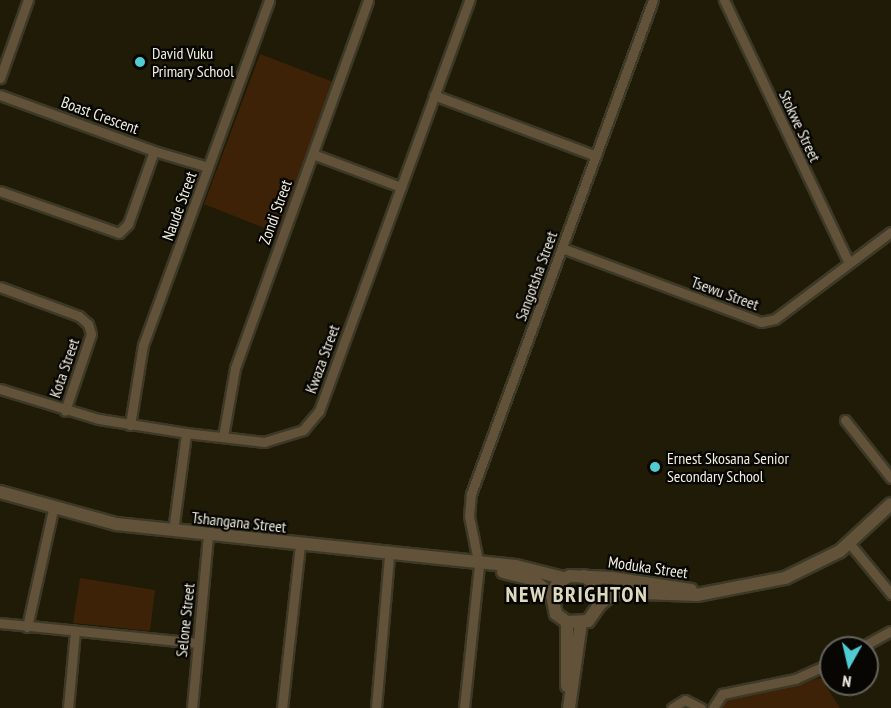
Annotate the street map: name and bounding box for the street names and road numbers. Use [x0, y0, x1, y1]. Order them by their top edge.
street label: Stokwe Street [775, 87, 825, 165]
street label: Boast Crescent [59, 92, 141, 138]
street label: Naude Street [158, 169, 200, 243]
street label: Zondi Street [254, 177, 296, 247]
street label: Sangotsha Street [511, 229, 561, 323]
street label: Tsewu Street [689, 272, 761, 314]
street label: Kwaza Street [301, 322, 343, 396]
street label: Kota Street [45, 336, 83, 400]
street label: Tshangana Street [191, 507, 287, 537]
street label: Moduka Street [607, 552, 689, 582]
street label: Selone Street [172, 582, 198, 658]

